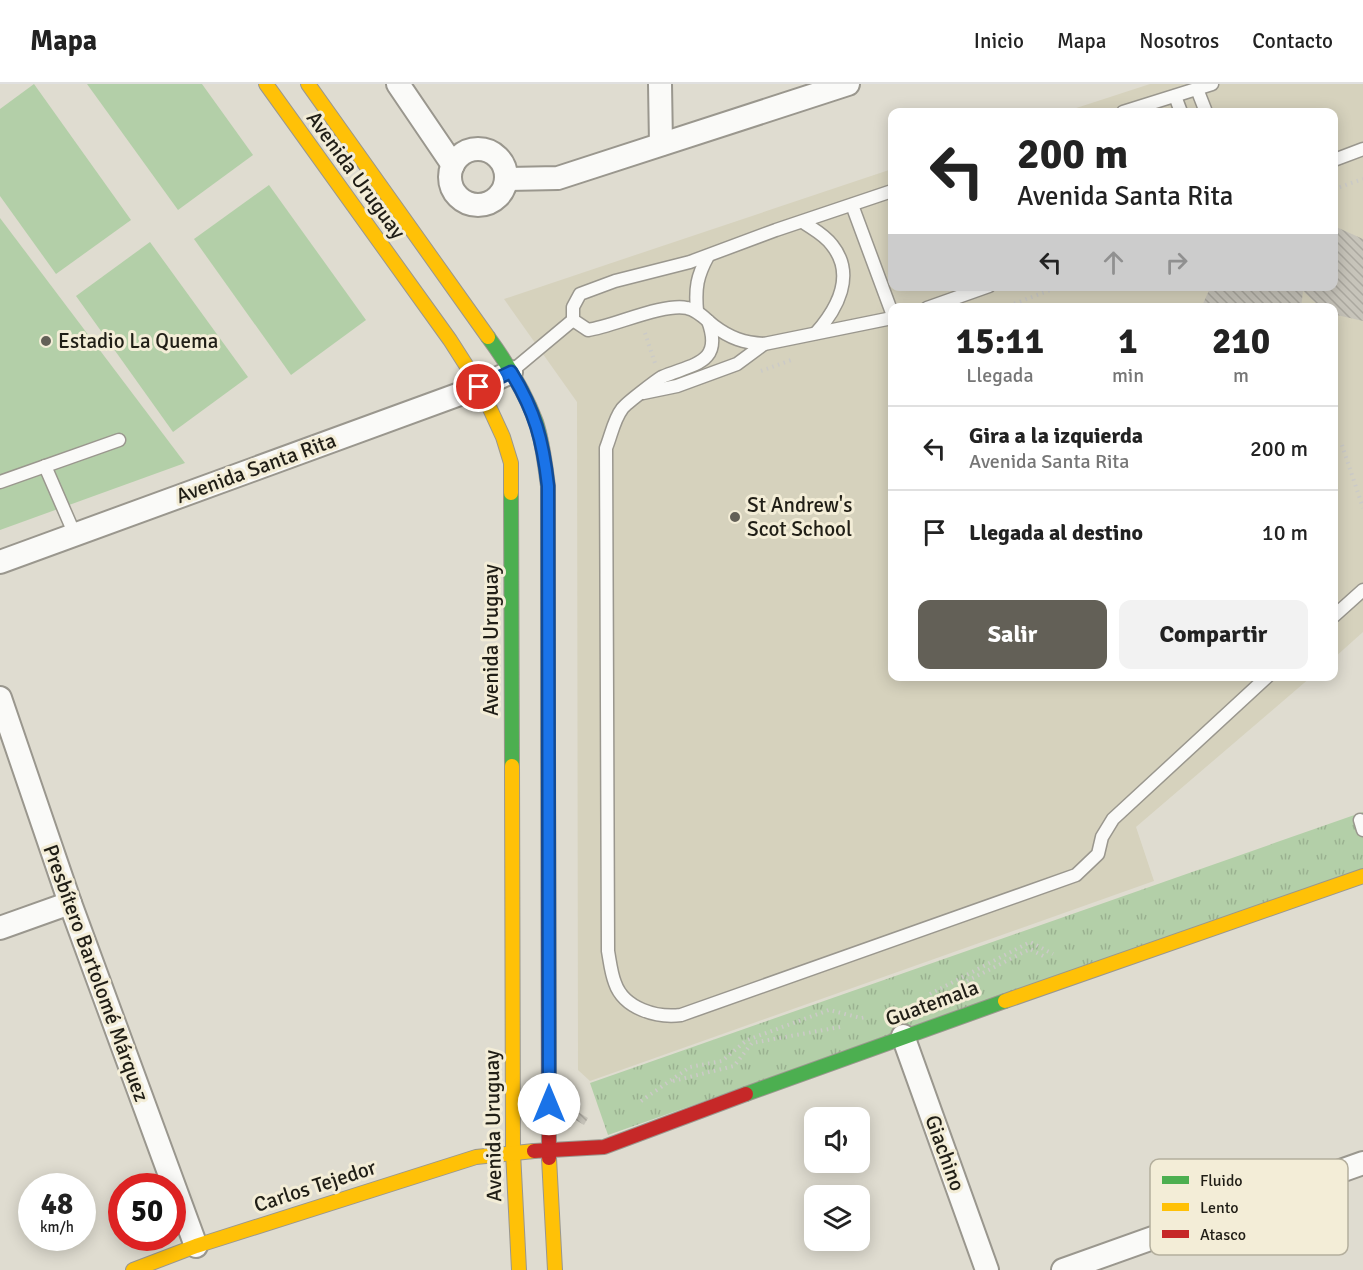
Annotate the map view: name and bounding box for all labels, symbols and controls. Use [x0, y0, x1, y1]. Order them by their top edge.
text: Mapa [30, 24, 97, 58]
text: Inicio [974, 28, 1024, 54]
text: Mapa [1057, 28, 1106, 54]
text: Nosotros [1139, 28, 1219, 54]
text: Contacto [1252, 28, 1333, 54]
street label: Avenida Uruguay [301, 106, 411, 244]
text: 200 m [1017, 129, 1128, 180]
icon: left [918, 132, 996, 210]
text: Avenida Santa Rita [1017, 180, 1234, 213]
icon: left [1034, 246, 1067, 279]
icon: ahead [1097, 246, 1130, 279]
icon: right [1160, 246, 1193, 279]
text: 15:11 [956, 319, 1044, 364]
text: 1 [1118, 319, 1138, 364]
text: 210 [1212, 319, 1270, 364]
place label: Estadio La Quema [58, 328, 218, 354]
marker: Estadio La Quema [39, 334, 53, 348]
pin [453, 361, 504, 412]
text: Llegada [966, 363, 1034, 388]
text: min [1112, 363, 1144, 388]
text: m [1233, 363, 1249, 388]
icon: arrive [462, 370, 495, 403]
text: Gira a la izquierda [969, 422, 1143, 449]
street label: Avenida Santa Rita [172, 427, 340, 509]
icon: left [918, 432, 951, 465]
text: 200 m [1250, 435, 1308, 462]
text: Avenida Santa Rita [969, 449, 1129, 474]
place label: St Andrew's Scot School [747, 492, 852, 542]
marker: St Andrew's Scot School [728, 510, 742, 524]
icon: arrive [918, 516, 951, 549]
text: Llegada al destino [969, 519, 1143, 546]
text: 10 m [1262, 519, 1308, 546]
street label: Avenida Uruguay [478, 564, 504, 716]
button: Salir [918, 600, 1107, 669]
button: Compartir [1119, 600, 1308, 669]
street label: Presbítero Bartolomé Márquez [37, 841, 155, 1105]
street label: Guatemala [882, 974, 982, 1032]
street label: Avenida Uruguay [479, 1050, 507, 1202]
position arrow [517, 1072, 581, 1136]
map controls [804, 1107, 870, 1251]
button: sound [804, 1107, 870, 1173]
street label: Giachino [919, 1111, 971, 1195]
street label: Carlos Tejedor [251, 1154, 380, 1218]
legend [1150, 1159, 1348, 1255]
text: Fluido [1200, 1171, 1243, 1191]
speed limit sign: 50 [108, 1173, 186, 1251]
button: layers [804, 1185, 870, 1251]
text: 48 [41, 1186, 73, 1223]
text: Lento [1200, 1198, 1238, 1218]
text: km/h [40, 1218, 74, 1236]
text: Atasco [1200, 1225, 1246, 1245]

